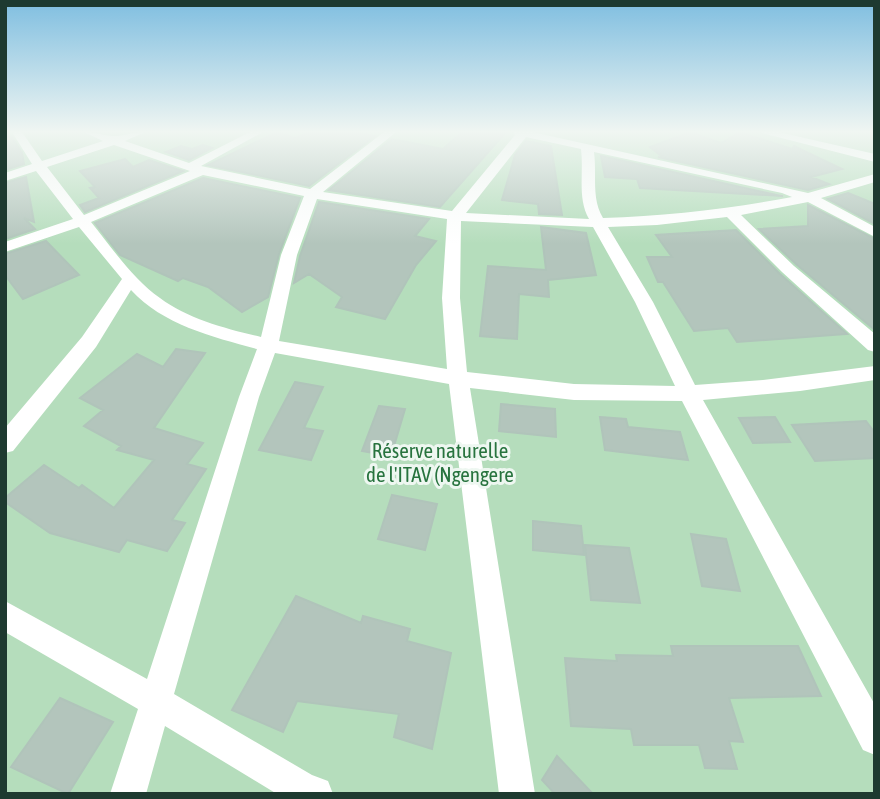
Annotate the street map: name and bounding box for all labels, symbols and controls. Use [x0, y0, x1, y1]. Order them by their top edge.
park label: Réserve naturelle de l'ITAV (Ngengere [366, 438, 514, 486]

